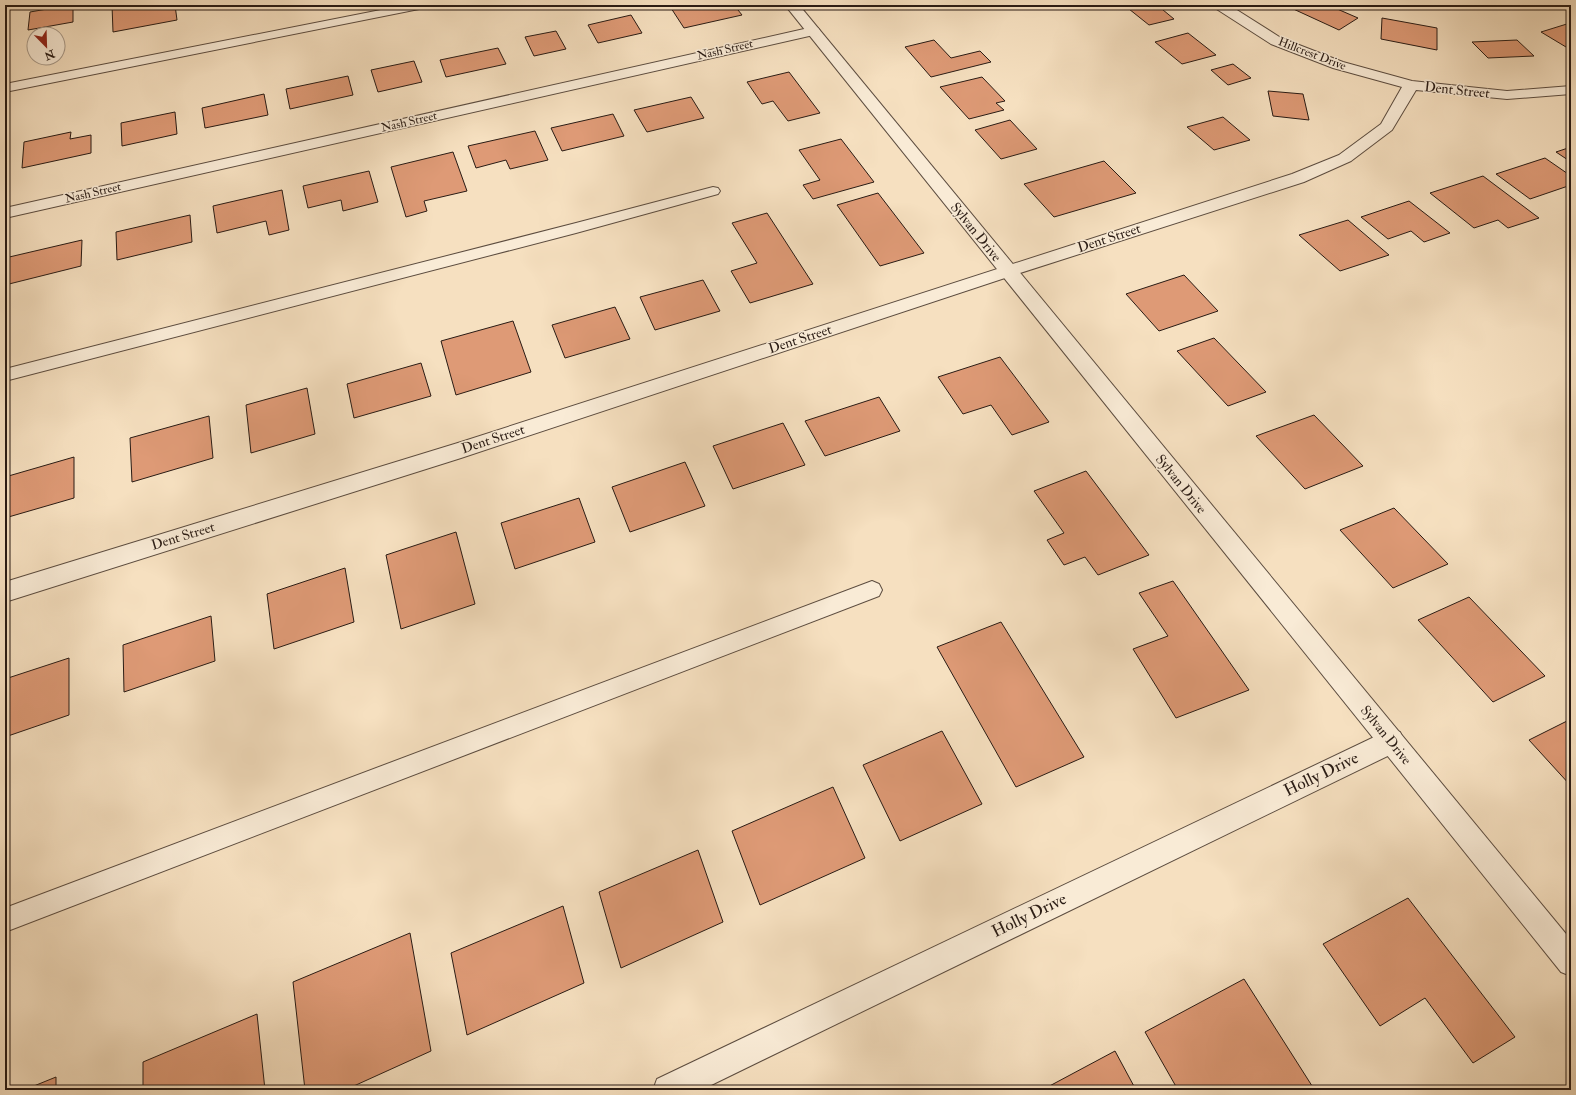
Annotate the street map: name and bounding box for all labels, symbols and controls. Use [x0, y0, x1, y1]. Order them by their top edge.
north arrow [26, 26, 66, 66]
street label: Hillcrest Drive [1276, 34, 1348, 74]
street label: Nash Street [695, 36, 755, 64]
text: N [42, 46, 58, 63]
street label: Dent Street [1423, 78, 1491, 102]
street label: Nash Street [379, 108, 439, 136]
street label: Nash Street [63, 179, 123, 207]
street label: Sylvan Drive [946, 199, 1005, 266]
street label: Dent Street [1075, 220, 1143, 256]
street label: Dent Street [766, 321, 834, 357]
street label: Dent Street [459, 421, 527, 457]
street label: Sylvan Drive [1151, 451, 1210, 518]
street label: Dent Street [149, 518, 217, 554]
street label: Sylvan Drive [1356, 702, 1415, 769]
street label: Holly Drive [1280, 747, 1362, 802]
street label: Holly Drive [988, 888, 1070, 943]

